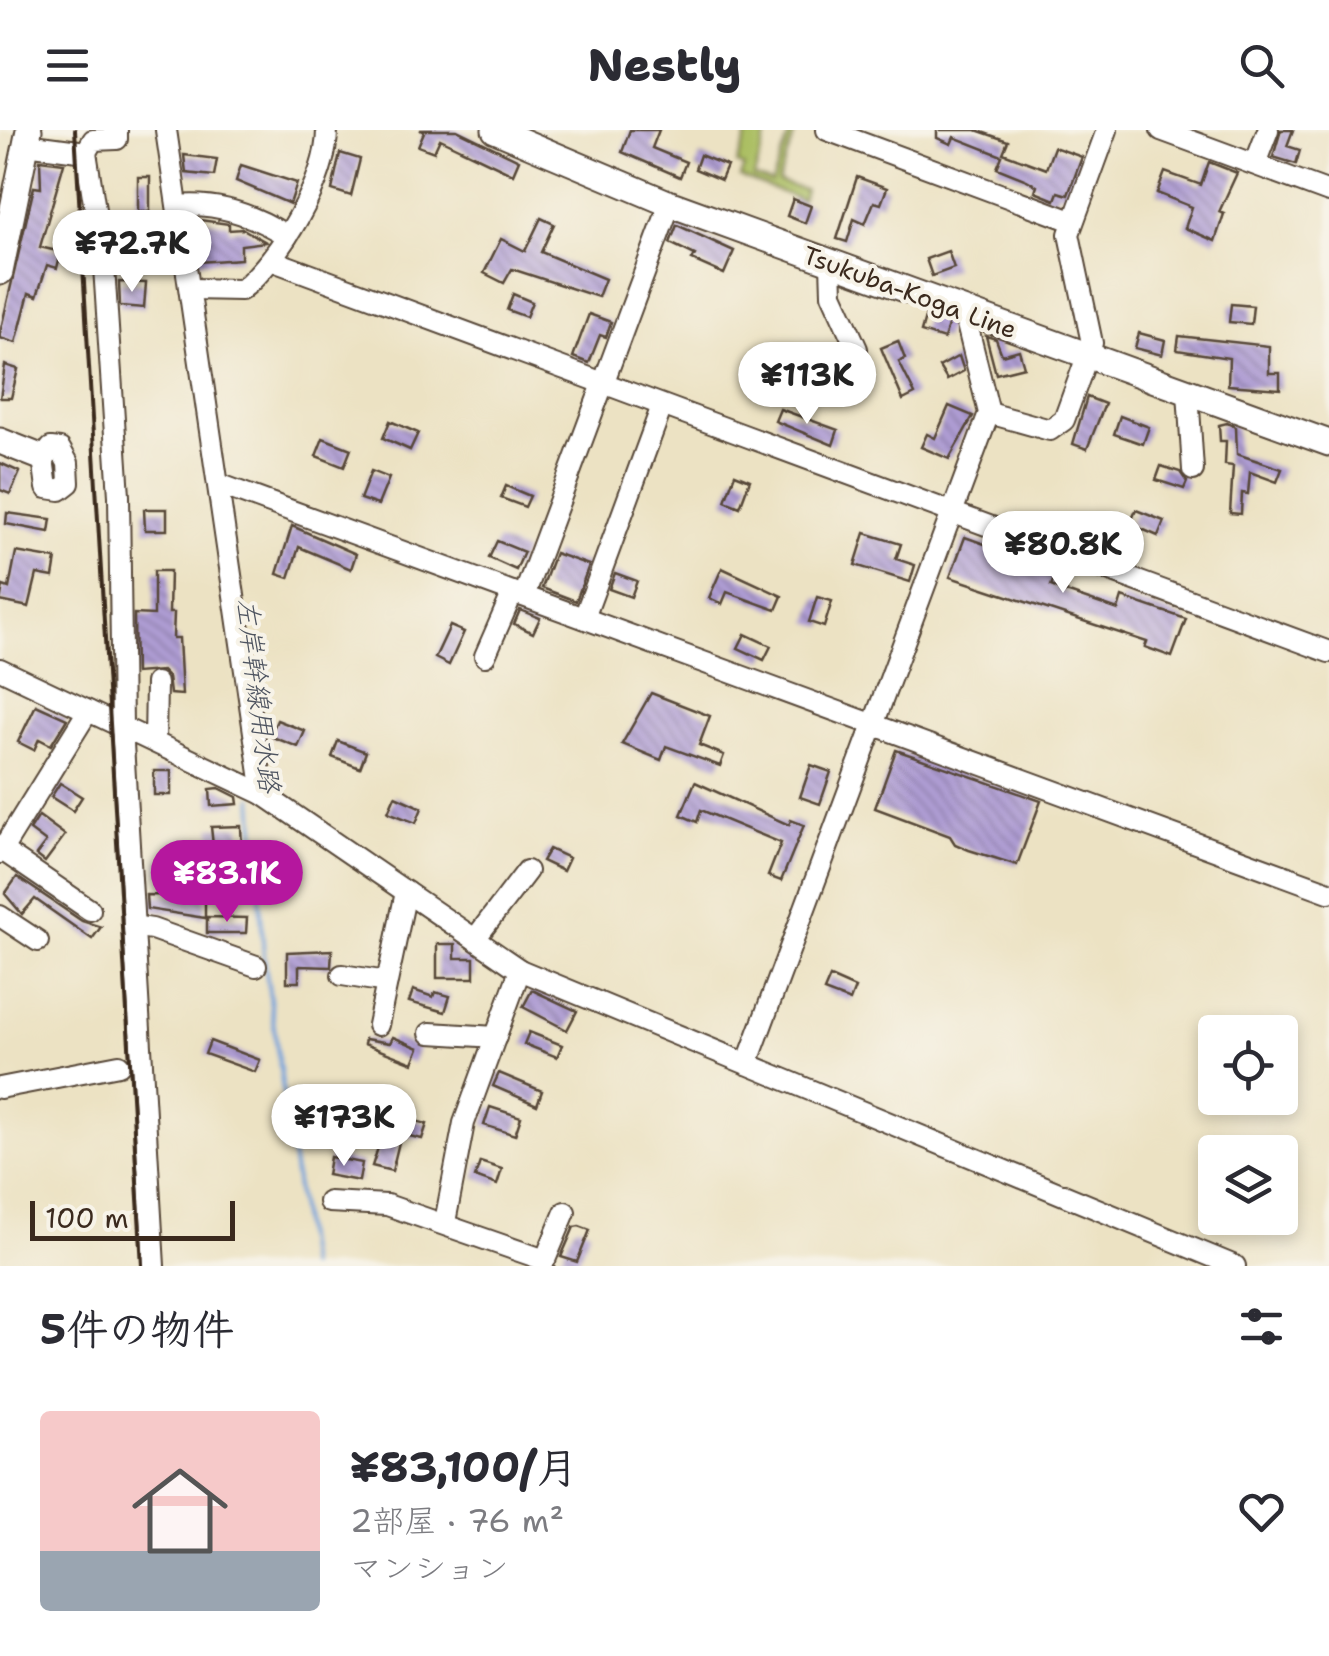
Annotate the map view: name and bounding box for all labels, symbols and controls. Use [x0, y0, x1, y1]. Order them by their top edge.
text: Nestly [588, 35, 741, 95]
icon: menu [40, 38, 95, 93]
icon: search [1234, 38, 1289, 93]
pin: ¥72.7K [51, 210, 213, 295]
text: ¥72.7K [74, 221, 190, 264]
street label: Tsukuba-Koga Line [798, 238, 1022, 346]
pin: ¥113K [737, 342, 877, 427]
text: ¥113K [760, 353, 854, 396]
pin: ¥80.8K [982, 511, 1144, 596]
text: ¥80.8K [1004, 522, 1122, 565]
water label: 左岸幹線用水路 [228, 595, 290, 797]
pin: ¥83.1K [146, 840, 308, 925]
text: ¥83.1K [173, 851, 281, 894]
map controls [1198, 1015, 1298, 1235]
button: locate [1198, 1015, 1298, 1115]
pin: ¥173K [274, 1084, 414, 1169]
text: ¥173K [293, 1095, 395, 1138]
button: layers [1198, 1135, 1298, 1235]
scale bar [30, 1196, 235, 1240]
text: 100 m [45, 1199, 129, 1237]
icon: filters [1234, 1299, 1289, 1354]
text: 5件の物件 [40, 1301, 234, 1357]
text: ¥83,100/月 [350, 1439, 578, 1495]
icon: home [120, 1451, 240, 1571]
icon: heart [1234, 1484, 1289, 1539]
text: 2部屋 · 76 m² [350, 1499, 564, 1542]
text: マンション [350, 1546, 509, 1589]

